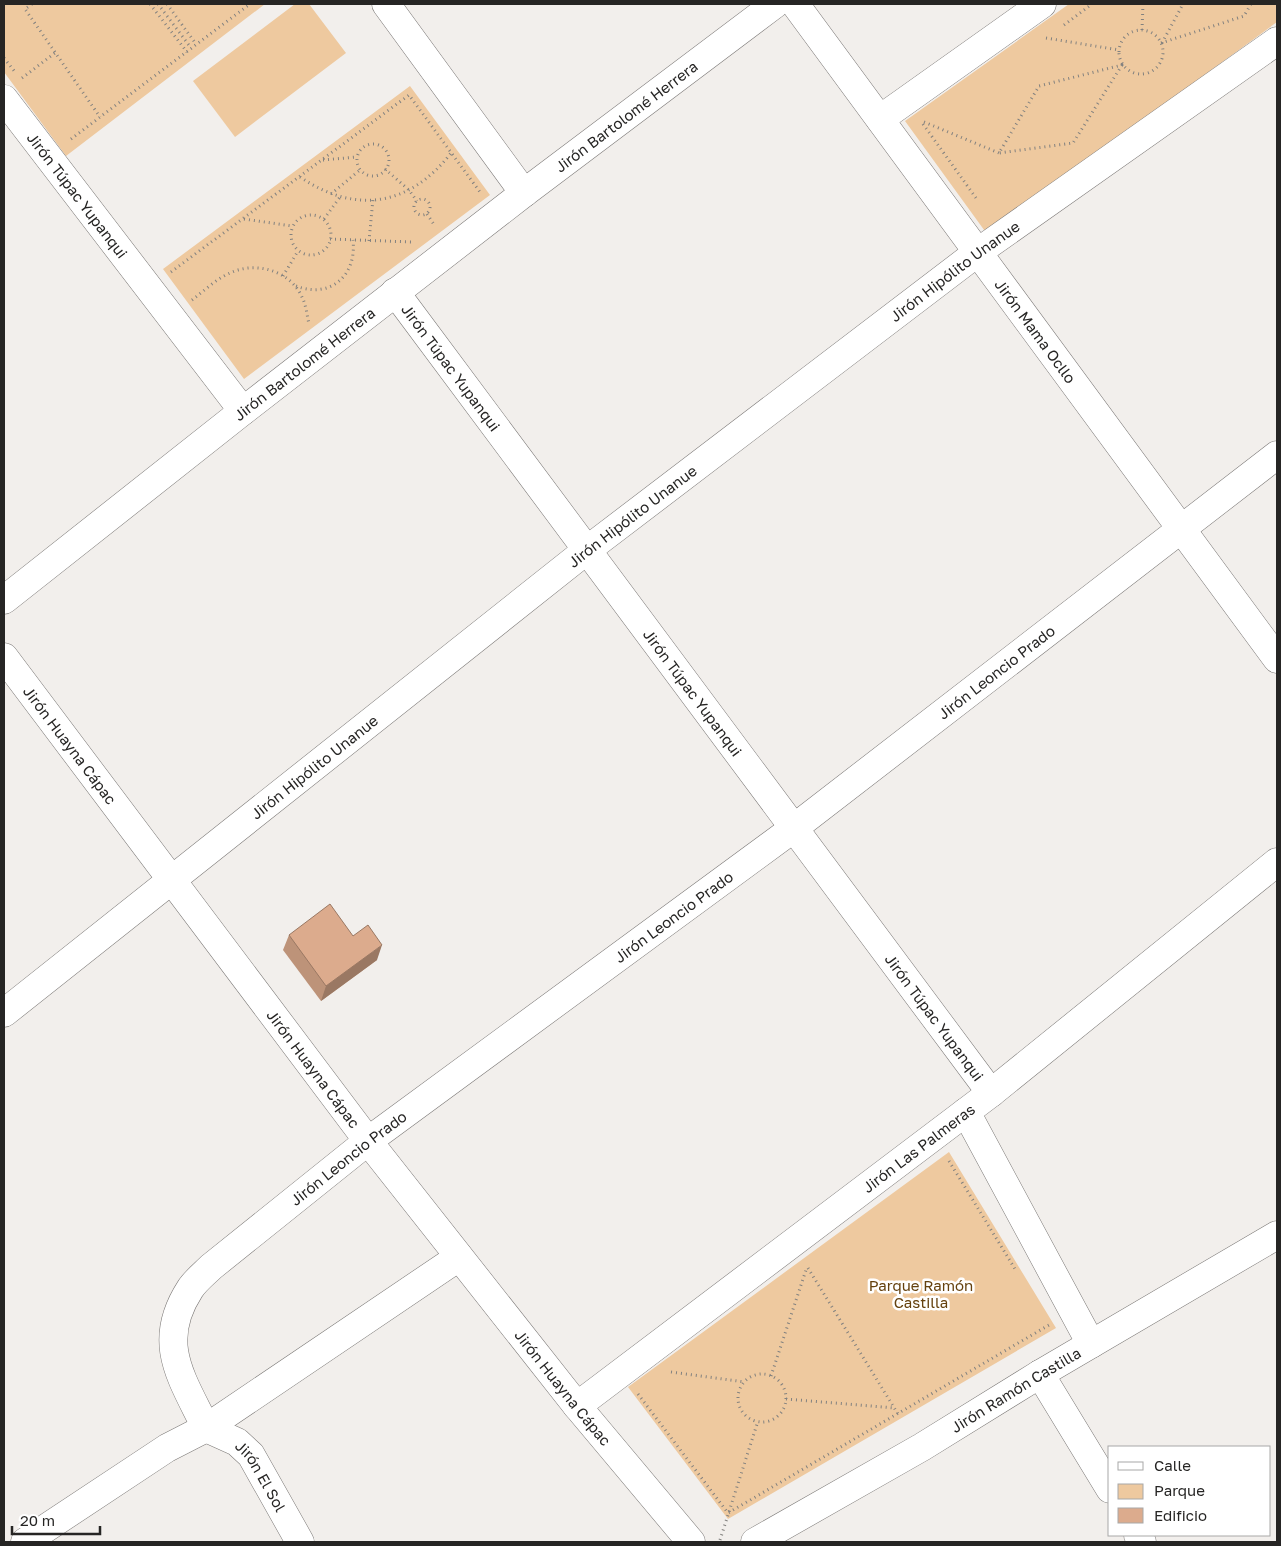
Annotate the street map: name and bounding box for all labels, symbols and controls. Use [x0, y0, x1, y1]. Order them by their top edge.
street label: Jirón Bartolomé Herrera [551, 57, 701, 176]
street label: Jirón Túpac Yupanqui [24, 129, 132, 262]
street label: Jirón Hipólito Unanue [886, 217, 1023, 325]
street label: Jirón Mama Ocllo [991, 275, 1080, 387]
street label: Jirón Túpac Yupanqui [398, 300, 504, 435]
street label: Jirón Bartolomé Herrera [230, 303, 378, 424]
street label: Jirón Hipólito Unanue [564, 461, 700, 571]
street label: Jirón Leoncio Prado [934, 621, 1058, 723]
street label: Jirón Túpac Yupanqui [640, 625, 746, 759]
street label: Jirón Huayna Cápac [20, 682, 120, 808]
street label: Jirón Hipólito Unanue [247, 711, 381, 823]
street label: Jirón Leoncio Prado [611, 867, 736, 966]
street label: Jirón Túpac Yupanqui [881, 950, 988, 1084]
street label: Jirón Huayna Cápac [263, 1006, 364, 1131]
street label: Jirón Las Palmeras [859, 1100, 978, 1196]
street label: Jirón Leoncio Prado [286, 1107, 410, 1209]
park label: Parque Ramón Castilla [869, 1276, 973, 1311]
street label: Jirón Huayna Cápac [511, 1326, 615, 1449]
street label: Jirón Ramón Castilla [947, 1343, 1084, 1436]
street label: Jirón El Sol [232, 1436, 290, 1515]
legend [1108, 1446, 1271, 1536]
text: Calle [1154, 1456, 1191, 1474]
text: Parque [1154, 1481, 1205, 1499]
scale bar [12, 1504, 100, 1536]
text: Edificio [1154, 1506, 1207, 1524]
text: 20 m [20, 1511, 55, 1529]

